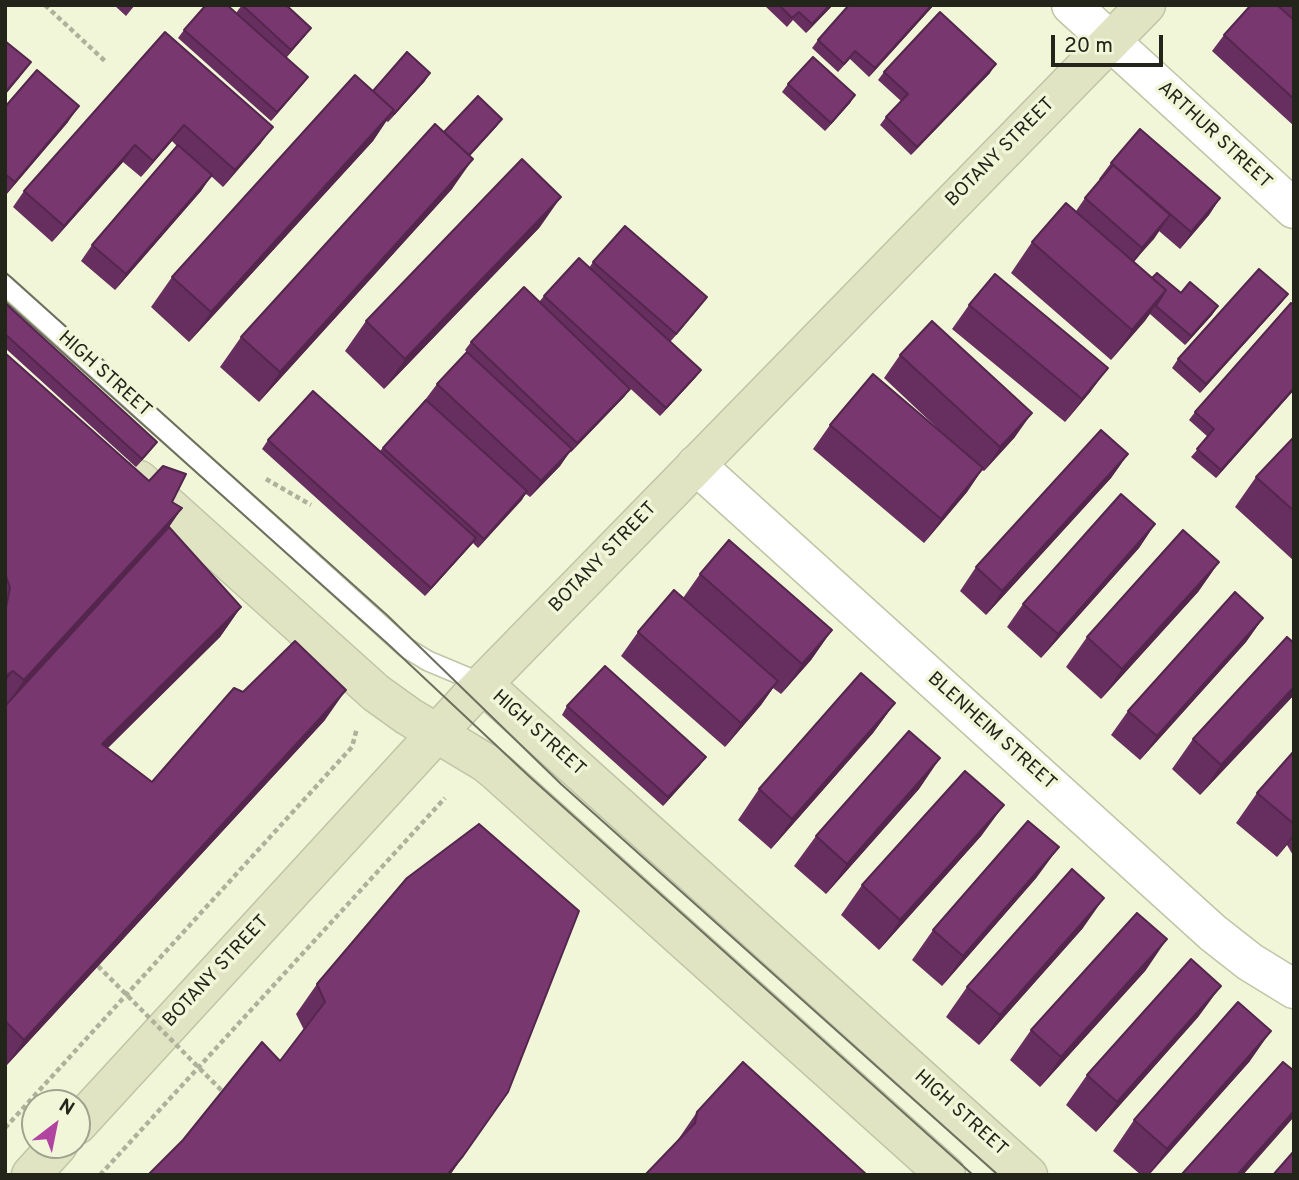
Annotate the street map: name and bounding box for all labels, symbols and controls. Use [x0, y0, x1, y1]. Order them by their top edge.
scale bar [1054, 21, 1166, 65]
text: 20 m [1064, 33, 1113, 60]
street label: ARTHUR STREET [1152, 77, 1276, 195]
street label: BOTANY STREET [942, 94, 1060, 212]
street label: HIGH STREET [53, 327, 155, 423]
street label: BOTANY STREET [545, 498, 663, 618]
street label: BLENHEIM STREET [922, 668, 1060, 796]
street label: HIGH STREET [487, 686, 589, 782]
street label: BOTANY STREET [159, 911, 275, 1033]
street label: HIGH STREET [909, 1066, 1011, 1162]
north arrow [21, 1089, 91, 1159]
text: N [54, 1094, 78, 1122]

